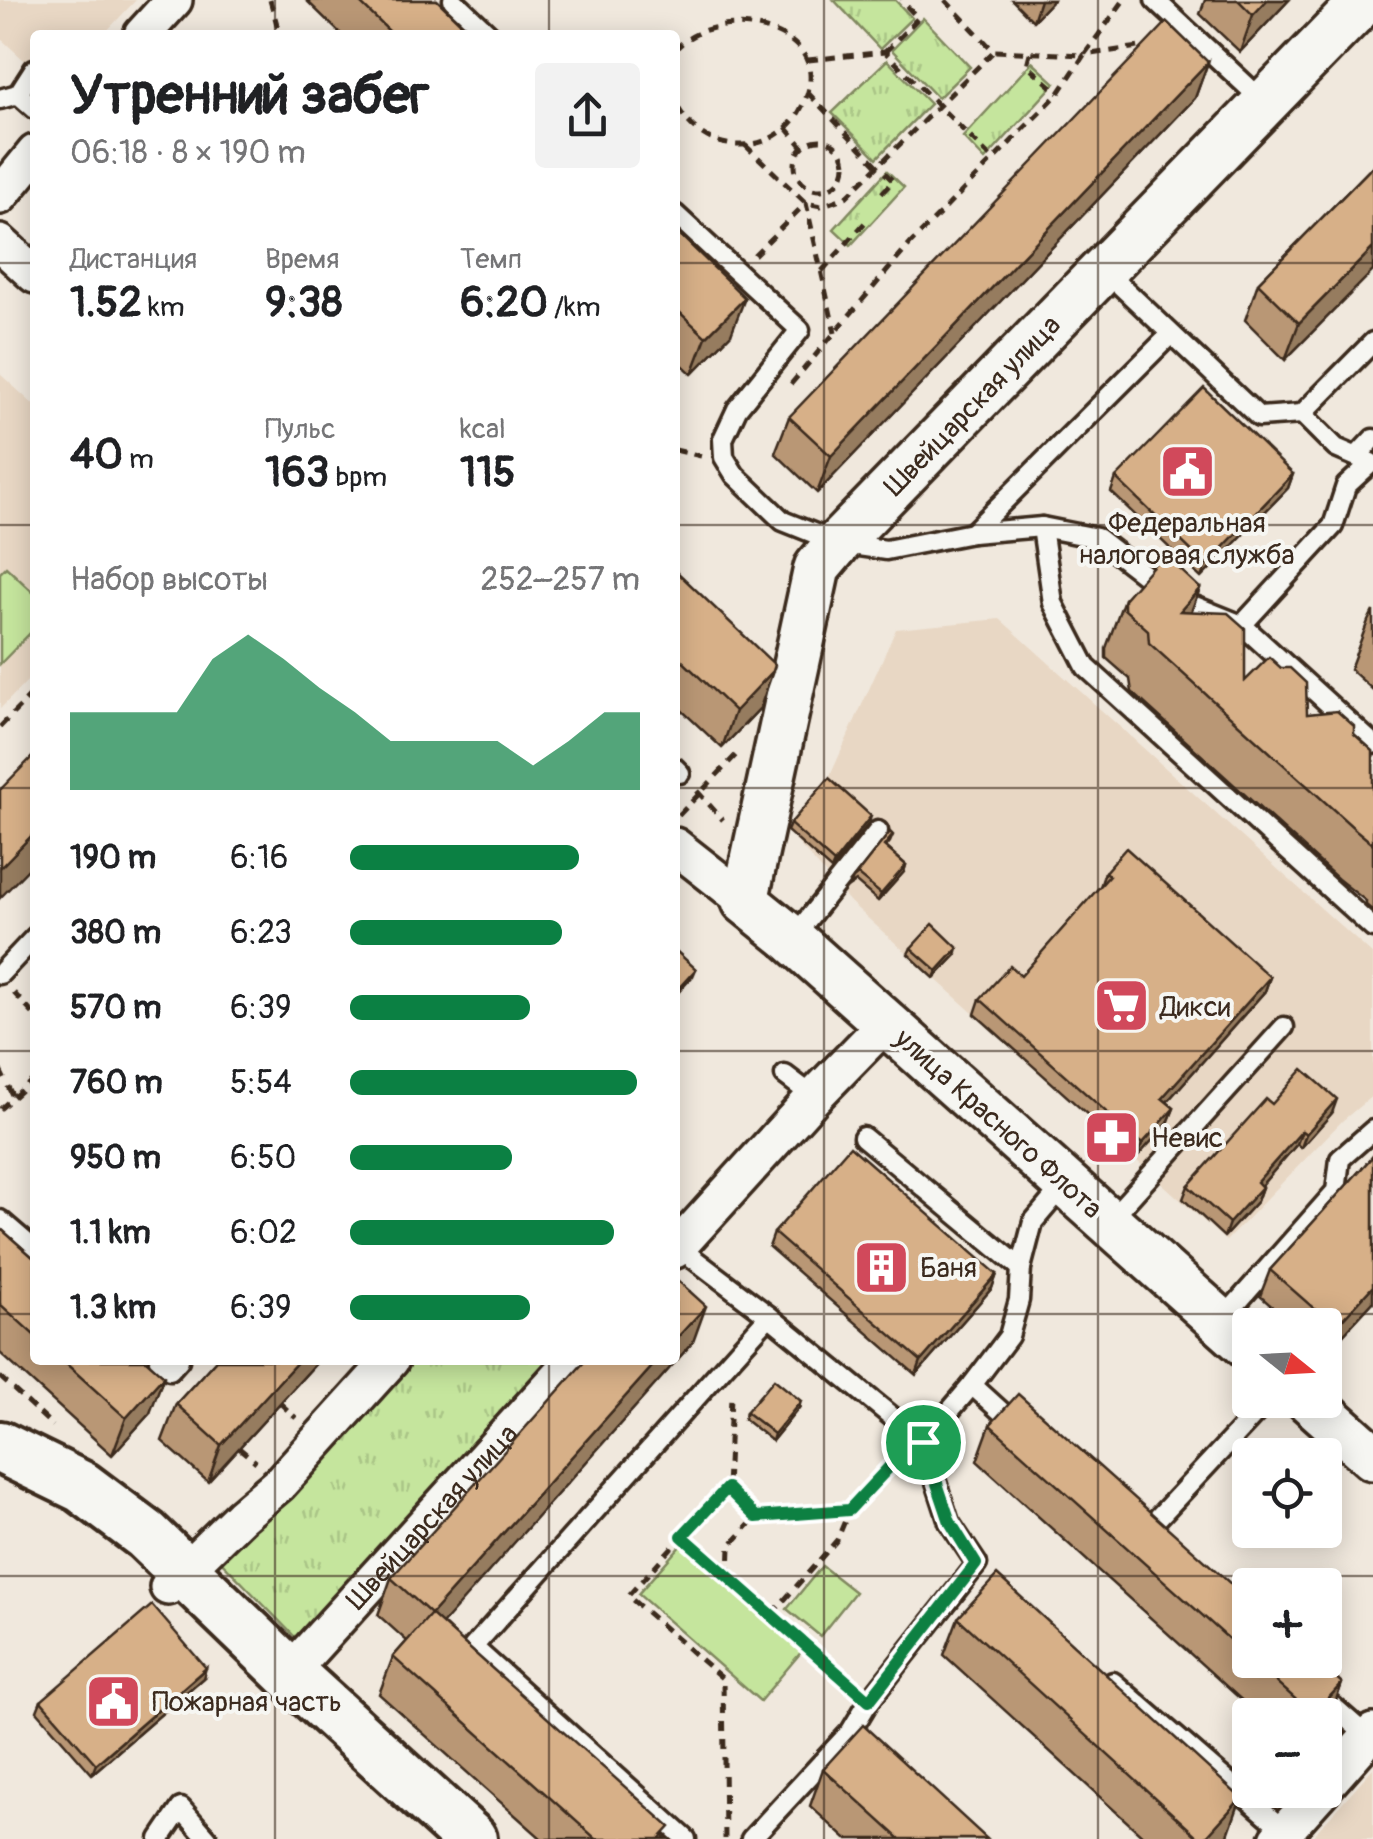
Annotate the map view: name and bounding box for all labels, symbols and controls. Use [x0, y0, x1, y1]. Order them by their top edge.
text: Утренний забег [70, 61, 429, 130]
button: share [535, 63, 640, 168]
text: 06:18 · 8 × 190 m [70, 133, 306, 173]
text: Дистанция [70, 242, 197, 277]
text: Время [265, 242, 339, 277]
text: Темп [460, 242, 522, 277]
text: 1.52 [70, 277, 142, 329]
text: 9:38 [265, 277, 342, 329]
text: 6:20 [460, 277, 548, 329]
text: km [142, 290, 185, 325]
text: /km [548, 290, 601, 325]
street label: Швейцарская улица [877, 308, 1069, 504]
text: Пульс [265, 412, 336, 447]
text: kcal [460, 412, 506, 447]
text: 40 [70, 429, 123, 481]
public building icon: Федеральная налоговая служба [1157, 441, 1217, 501]
text: m [123, 442, 154, 477]
text: 163 [265, 447, 329, 499]
text: 115 [460, 447, 516, 499]
text: bpm [329, 460, 387, 495]
place label: Федеральная налоговая служба [1079, 506, 1295, 573]
text: Набор высоты [70, 560, 268, 600]
text: 252–257 m [481, 560, 640, 600]
text: 190 m [70, 838, 156, 878]
text: 6:16 [230, 838, 288, 878]
text: 380 m [70, 913, 161, 953]
text: 6:23 [230, 913, 292, 953]
supermarket icon: Дикси [1091, 976, 1151, 1036]
text: 570 m [70, 988, 162, 1028]
text: 6:39 [230, 988, 292, 1028]
place label: Дикси [1159, 990, 1230, 1025]
street label: улица Красного Флота [886, 1021, 1109, 1227]
text: 760 m [70, 1063, 163, 1103]
text: 5:54 [230, 1063, 292, 1103]
pharmacy icon: Невис [1082, 1107, 1142, 1167]
place label: Невис [1151, 1121, 1223, 1156]
text: 950 m [70, 1138, 161, 1178]
text: 6:50 [230, 1138, 296, 1178]
text: 1.1 km [70, 1213, 151, 1253]
text: 6:02 [230, 1213, 297, 1253]
building icon: Баня [851, 1237, 911, 1297]
place label: Баня [920, 1251, 977, 1286]
text: 1.3 km [70, 1288, 156, 1328]
text: 6:39 [230, 1288, 292, 1328]
north arrow [1232, 1308, 1342, 1418]
map controls [1232, 1308, 1342, 1808]
pin [881, 1400, 966, 1485]
icon: arrive [896, 1415, 951, 1470]
street label: Швейцарская улица [340, 1417, 526, 1617]
button: locate [1232, 1438, 1342, 1548]
button: + [1232, 1568, 1342, 1678]
public building icon: Пожарная часть [83, 1671, 143, 1731]
place label: Пожарная часть [152, 1685, 342, 1720]
button: − [1232, 1698, 1342, 1808]

